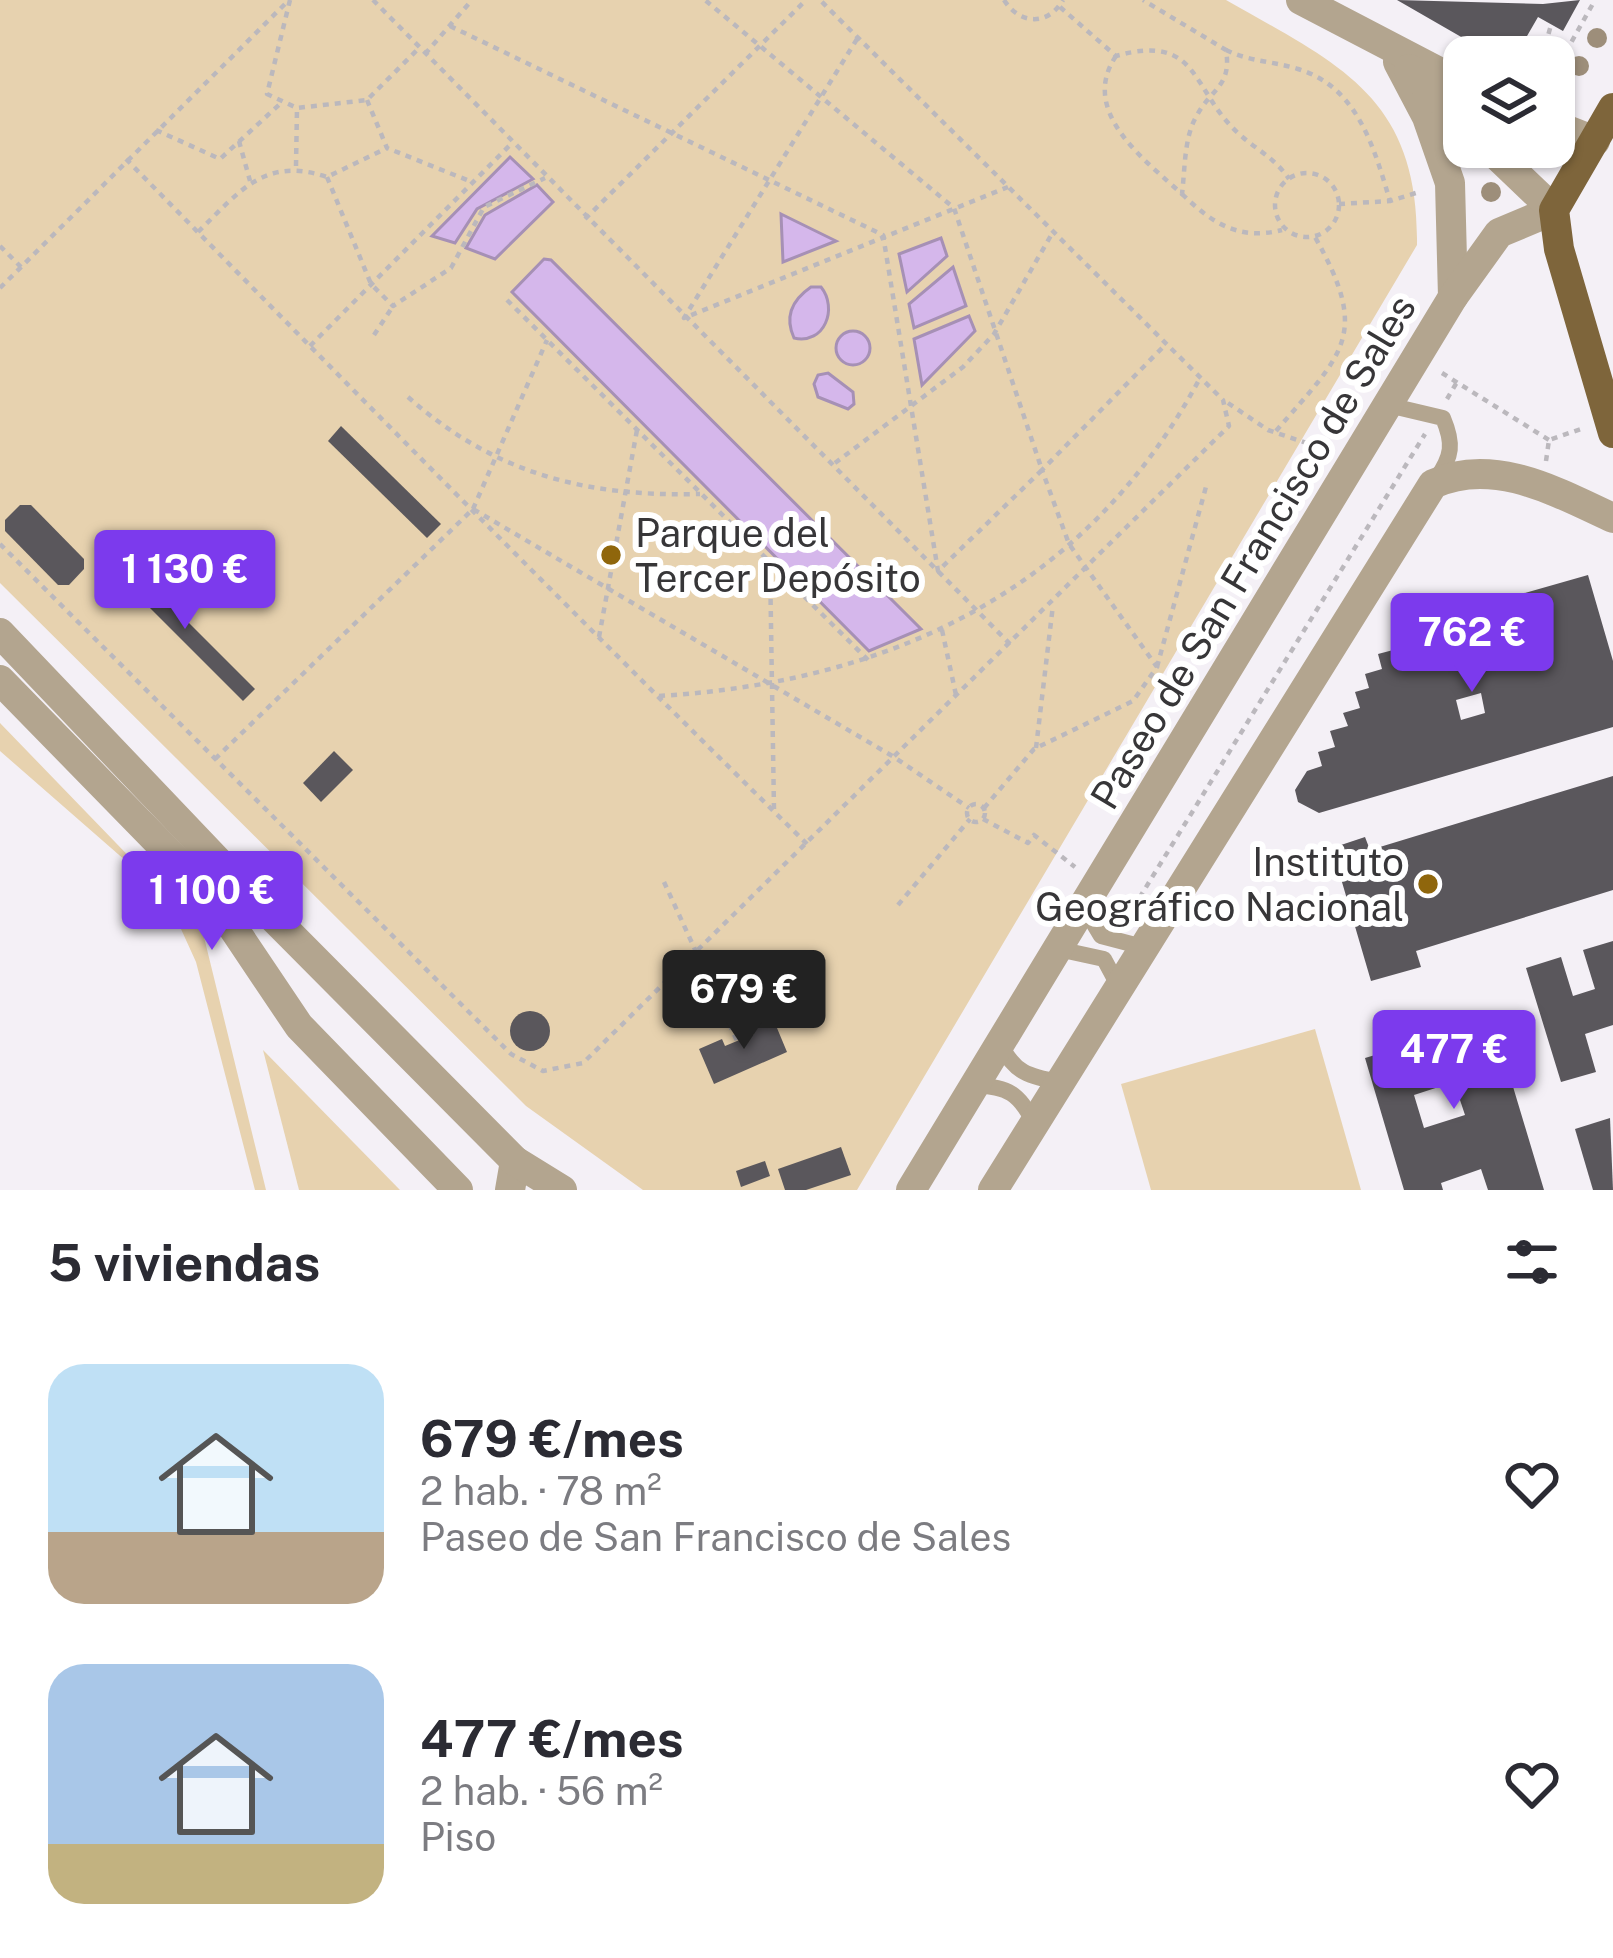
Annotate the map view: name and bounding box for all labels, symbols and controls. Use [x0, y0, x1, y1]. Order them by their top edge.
map controls [1443, 36, 1575, 168]
button: layers [1443, 36, 1575, 168]
street label: Paseo de San Francisco de Sales [1081, 287, 1425, 817]
place label: Parque del Tercer Depósito [635, 510, 921, 601]
pin: 1 130 € [74, 530, 296, 632]
marker: Parque del Tercer Depósito [598, 542, 624, 568]
text: 1 130 € [121, 546, 249, 592]
pin: 762 € [1388, 593, 1556, 695]
text: 762 € [1418, 609, 1526, 655]
place label: Instituto Geográfico Nacional [1035, 839, 1404, 930]
pin: 1 100 € [101, 851, 323, 953]
text: 1 100 € [149, 867, 275, 913]
marker: Instituto Geográfico Nacional [1415, 871, 1441, 897]
pin: 679 € [660, 950, 828, 1052]
text: 679 € [689, 966, 799, 1012]
pin: 477 € [1370, 1010, 1538, 1112]
text: 477 € [1400, 1026, 1508, 1072]
icon: filters [1499, 1229, 1565, 1295]
text: 5 viviendas [48, 1233, 320, 1292]
text: 679 €/mes [420, 1409, 684, 1468]
icon: home [144, 1412, 288, 1556]
icon: heart [1499, 1451, 1565, 1517]
text: 2 hab. · 78 m² [420, 1468, 662, 1514]
text: Paseo de San Francisco de Sales [420, 1514, 1011, 1560]
text: 477 €/mes [420, 1709, 684, 1768]
icon: home [144, 1712, 288, 1856]
icon: heart [1499, 1751, 1565, 1817]
text: 2 hab. · 56 m² [420, 1768, 663, 1814]
text: Piso [420, 1814, 496, 1860]

